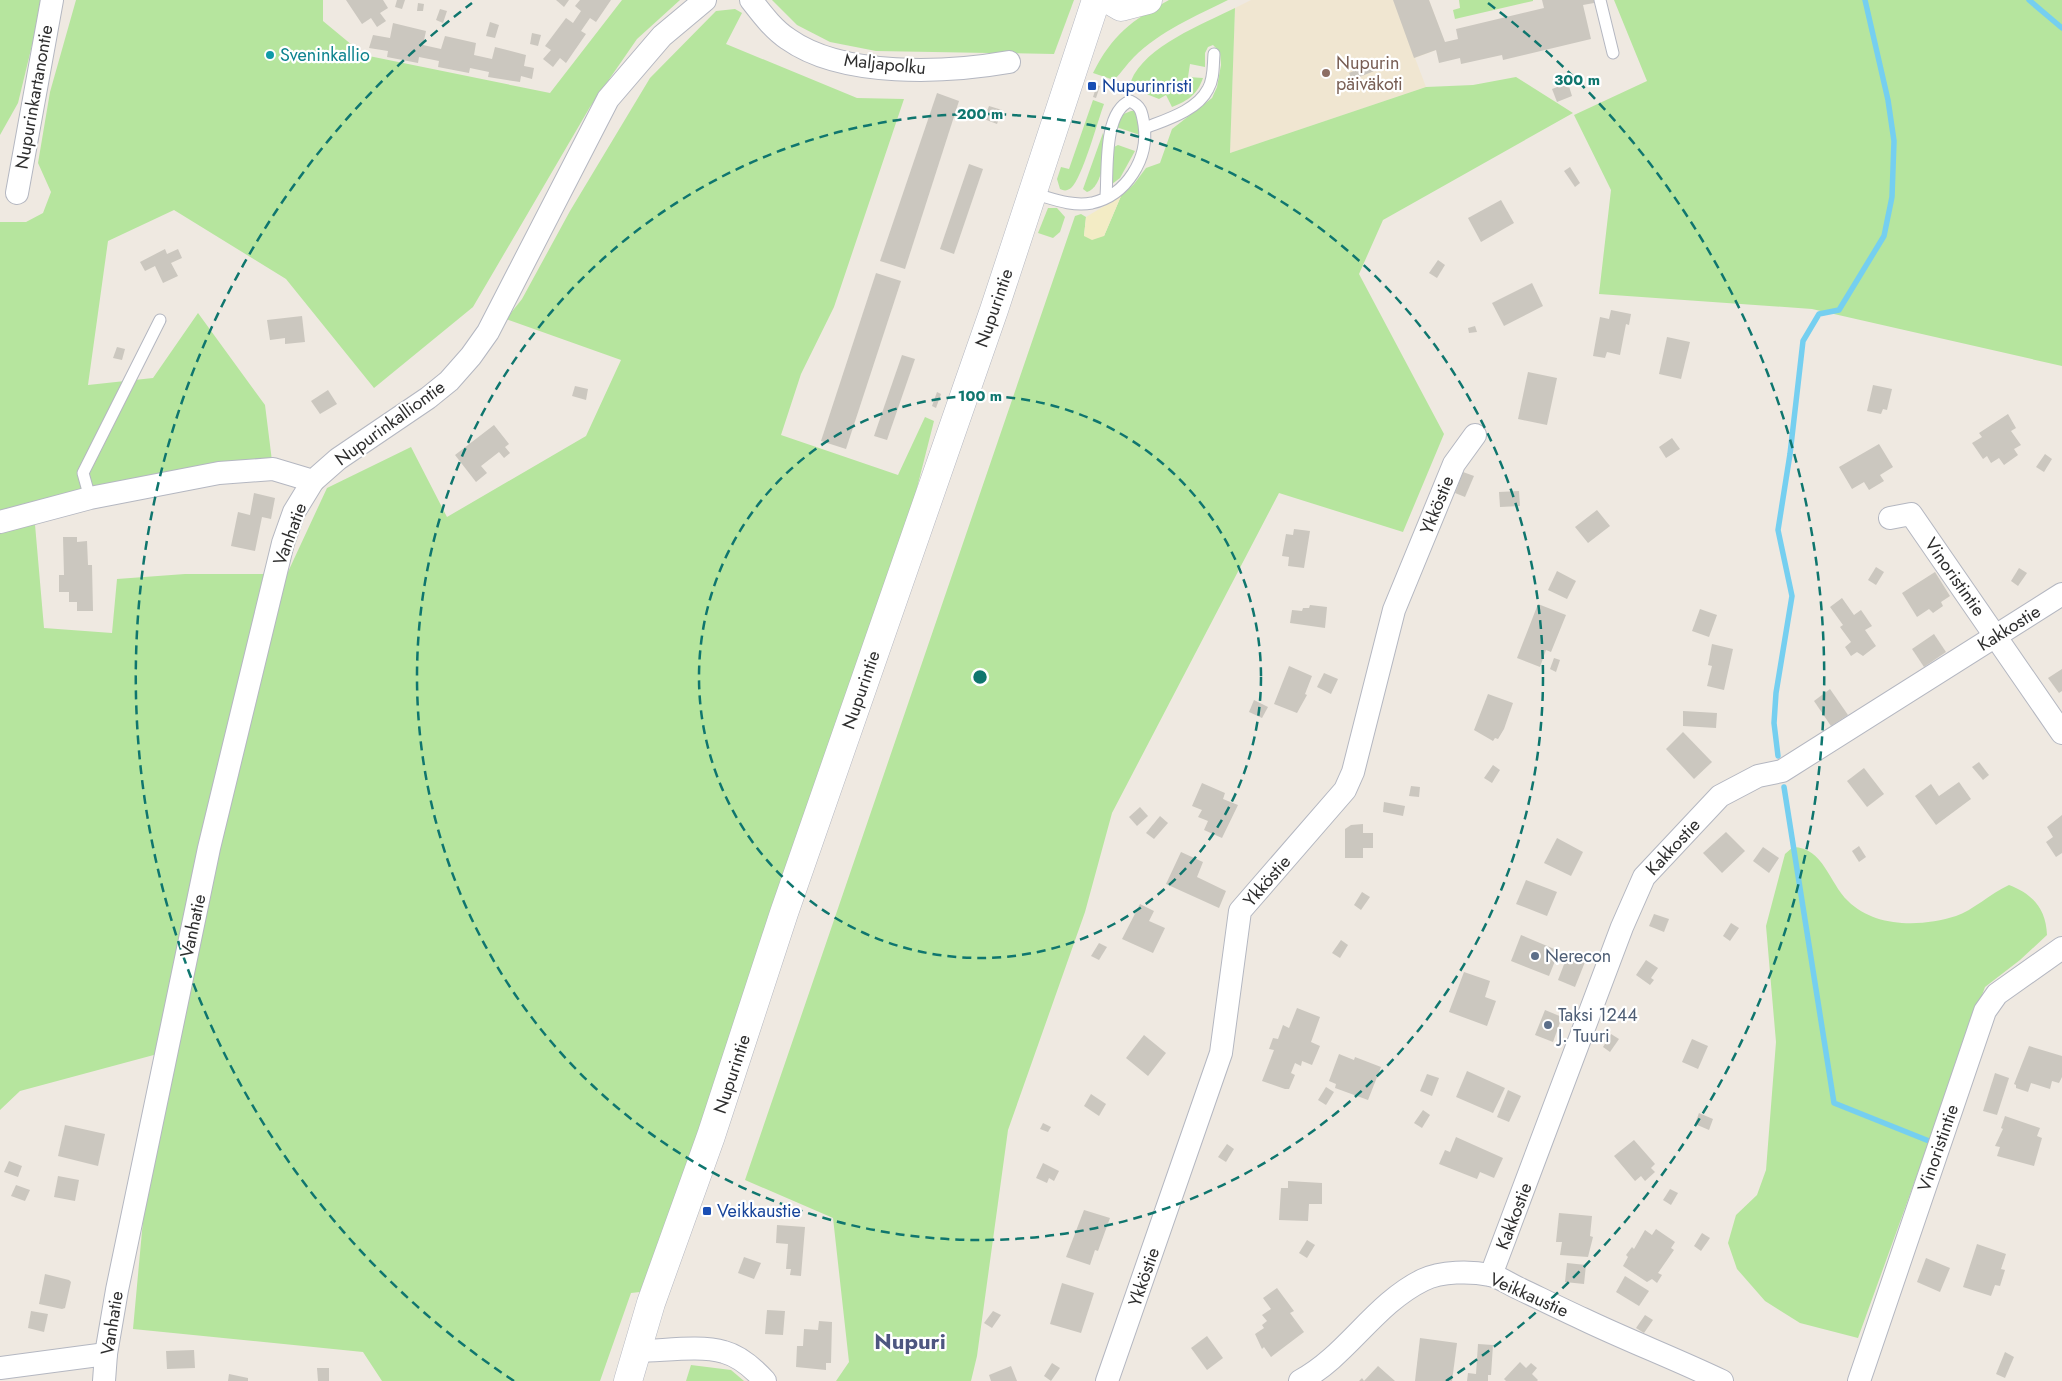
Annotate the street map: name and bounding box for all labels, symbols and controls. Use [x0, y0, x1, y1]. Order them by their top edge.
street label: Nupurinkartanontie [9, 23, 59, 171]
place label: Sveninkallio [280, 42, 370, 68]
street label: Maljapolku [843, 47, 927, 81]
marker: Sveninkallio [264, 49, 276, 61]
place label: Nupurin päiväkoti [1336, 50, 1403, 97]
marker: Nupurin päiväkoti [1320, 67, 1332, 79]
text: 300 m [1554, 69, 1600, 91]
place label: Nupurinristi [1102, 73, 1193, 99]
marker: Nupurinristi [1086, 80, 1098, 92]
text: 200 m [957, 103, 1003, 125]
street label: Nupurintie [968, 265, 1020, 351]
street label: Nupurinkalliontie [330, 374, 450, 472]
text: 100 m [958, 385, 1002, 407]
street label: Ykköstie [1414, 472, 1460, 538]
street label: Vanhatie [267, 499, 313, 569]
street label: Vinoristintie [1918, 532, 1992, 622]
street label: Kakkostie [1973, 598, 2045, 658]
street label: Nupurintie [835, 647, 887, 733]
centre of rings [971, 668, 989, 686]
street label: Kakkostie [1640, 813, 1706, 881]
street label: Ykköstie [1237, 849, 1297, 913]
street label: Vanhatie [174, 892, 212, 960]
place label: Nerecon [1545, 943, 1611, 969]
marker: Nerecon [1529, 950, 1541, 962]
place label: Taksi 1244 J. Tuuri [1556, 1002, 1638, 1049]
marker: Taksi 1244 J. Tuuri [1542, 1019, 1554, 1031]
street label: Nupurintie [707, 1031, 757, 1117]
street label: Vinoristintie [1911, 1101, 1965, 1195]
street label: Kakkostie [1489, 1179, 1539, 1253]
place label: Veikkaustie [717, 1198, 801, 1224]
marker: Veikkaustie [701, 1205, 713, 1217]
street label: Ykköstie [1122, 1244, 1166, 1310]
street label: Veikkaustie [1485, 1266, 1573, 1324]
street label: Vanhatie [94, 1289, 130, 1357]
district label: Nupuri [874, 1325, 946, 1357]

